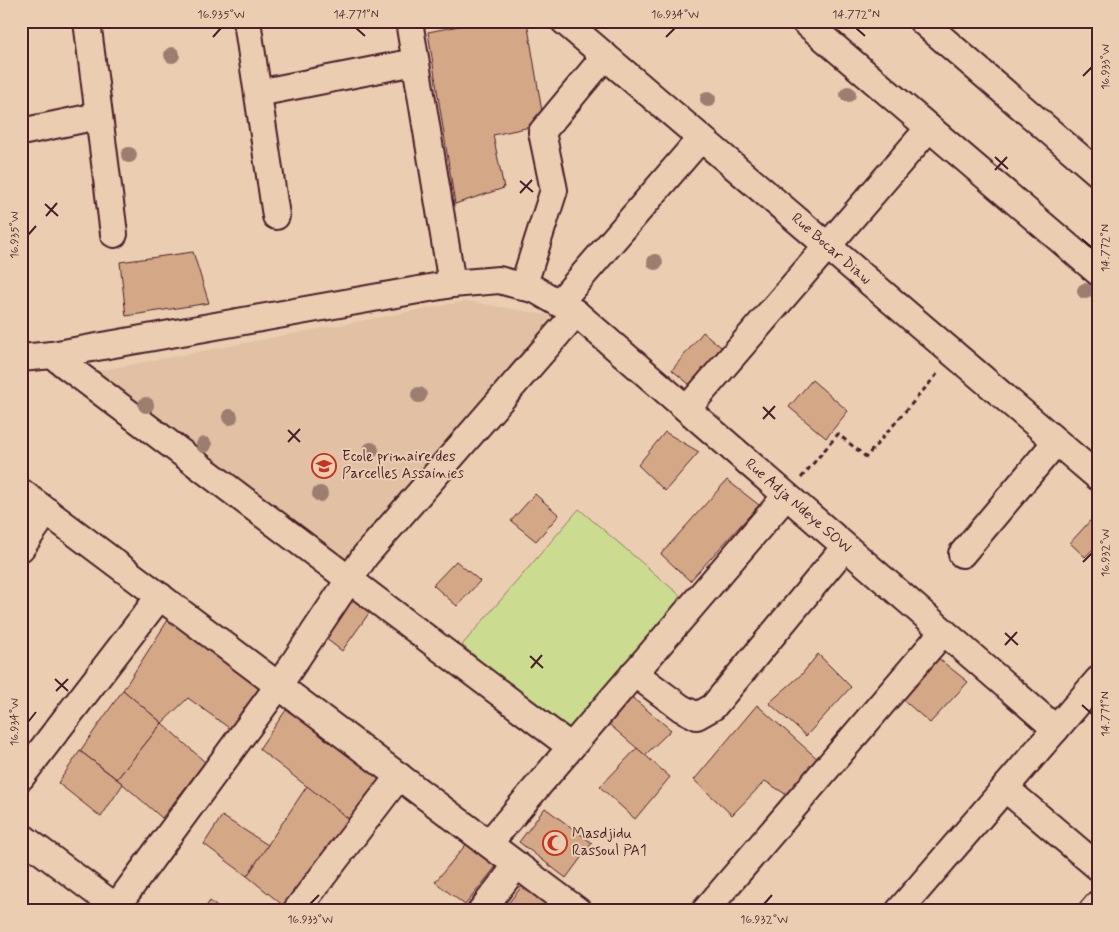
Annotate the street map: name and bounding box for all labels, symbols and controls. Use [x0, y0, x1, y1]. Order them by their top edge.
text: 16.935°W [197, 7, 245, 23]
text: 14.771°N [333, 7, 379, 23]
text: 16.934°W [651, 7, 699, 23]
text: 14.772°N [832, 7, 880, 23]
text: 16.933°W [1098, 44, 1114, 90]
street label: Rue Bocar Diaw [787, 209, 875, 289]
text: 16.935°W [7, 211, 23, 259]
text: 14.772°N [1098, 224, 1114, 272]
place label: Ecole primaire des Parcelles Assainies [342, 447, 464, 484]
school or university icon: Ecole primaire des Parcelles Assainies [311, 453, 337, 479]
street label: Rue Adja Ndeye SOW [741, 454, 855, 558]
text: 16.932°W [1098, 529, 1114, 577]
text: 14.771°N [1098, 691, 1114, 737]
text: 16.934°W [7, 698, 23, 746]
place label: Masdjidu Rassoul PA1 [572, 824, 647, 861]
mosque icon: Masdjidu Rassoul PA1 [542, 830, 568, 856]
text: 16.933°W [287, 912, 333, 928]
text: 16.932°W [740, 912, 788, 928]

